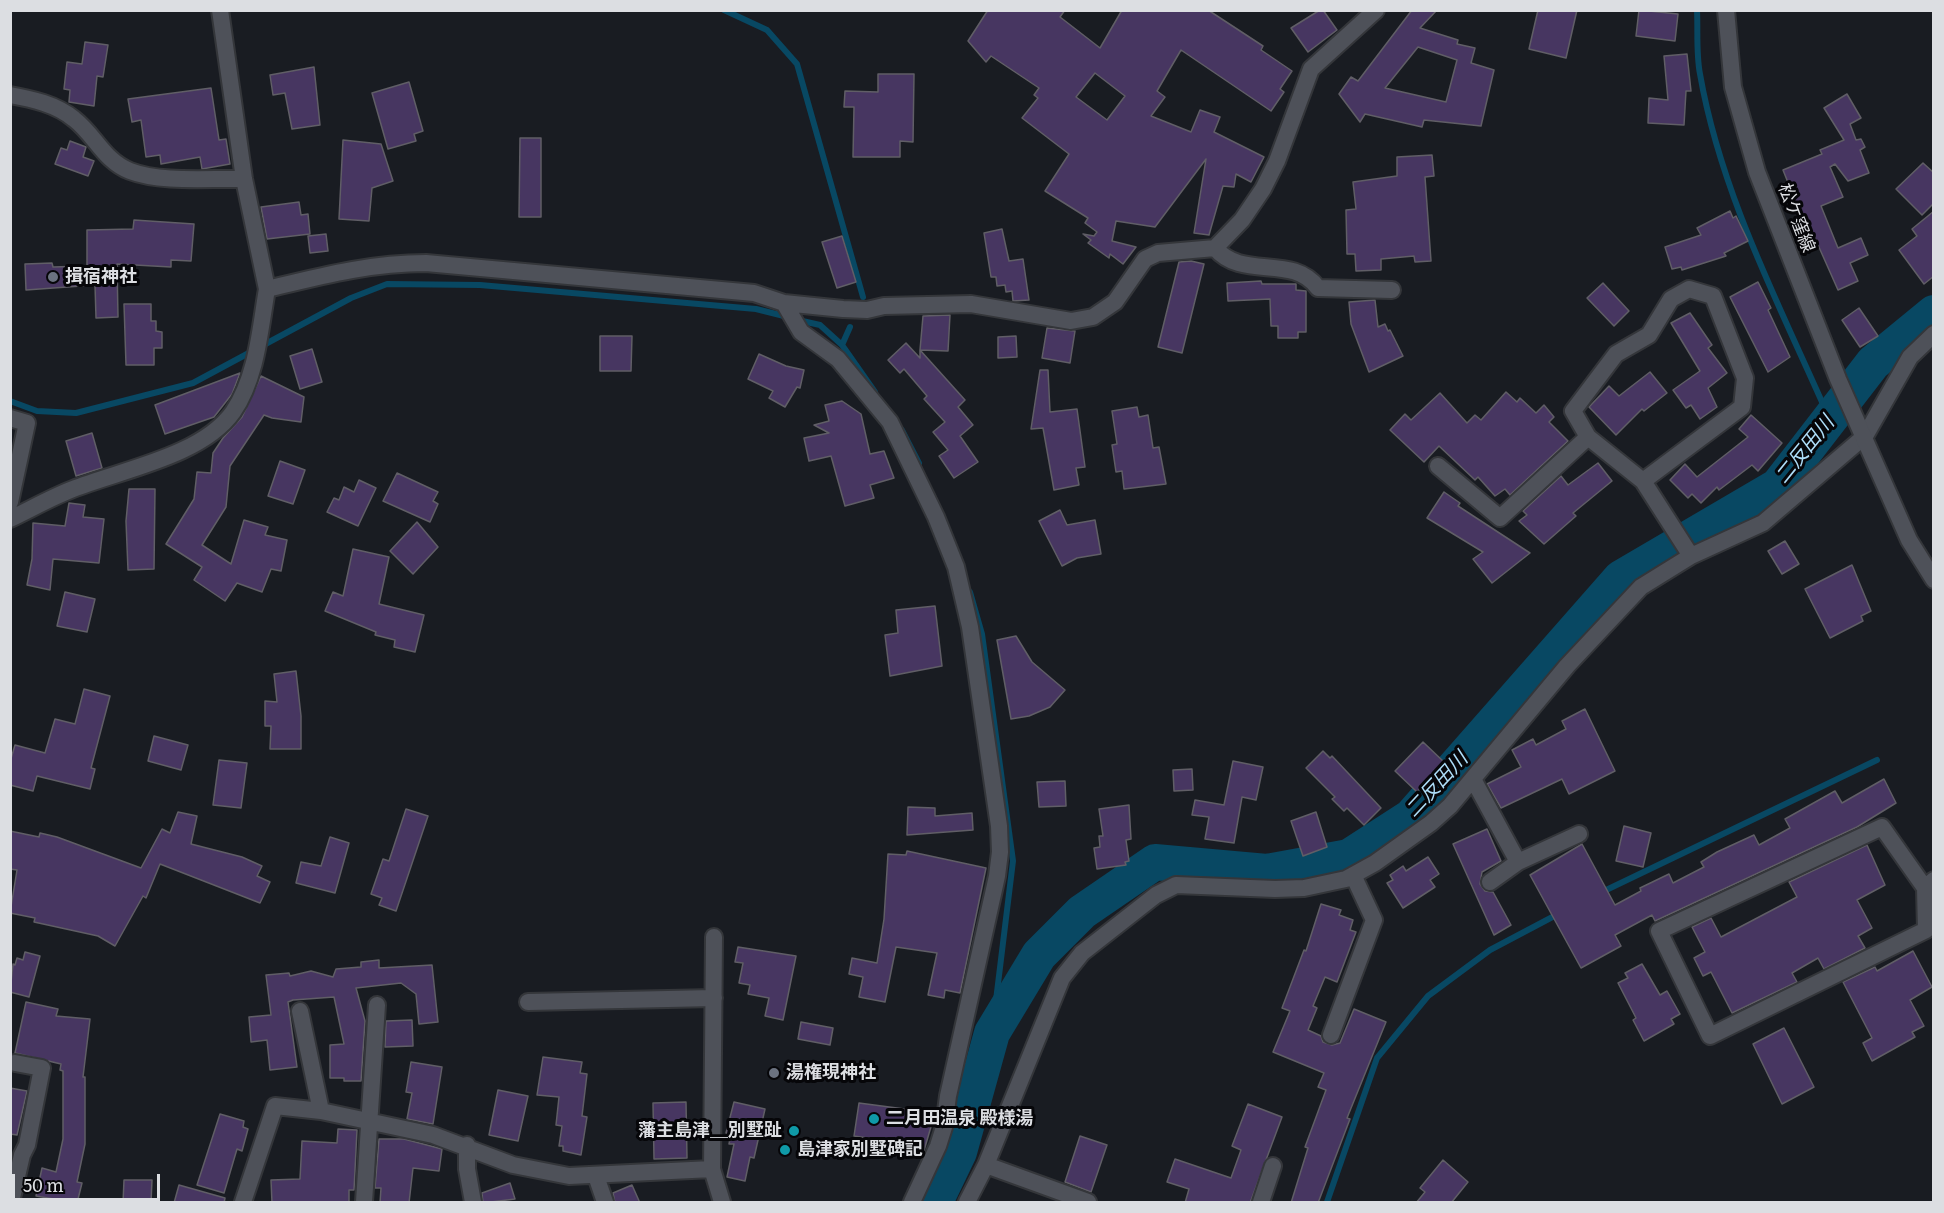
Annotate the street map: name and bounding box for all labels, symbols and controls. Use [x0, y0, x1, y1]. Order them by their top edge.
street label: 松ケ窪線 [1773, 181, 1819, 255]
place label: 揖宿神社 [65, 266, 137, 288]
marker: 揖宿神社 [46, 270, 60, 284]
water label: 二反田川 [1771, 411, 1839, 489]
water label: 二反田川 [1401, 748, 1473, 822]
place label: 湯権現神社 [786, 1062, 876, 1084]
marker: 湯権現神社 [767, 1066, 781, 1080]
place label: 二月田温泉 殿様湯 [886, 1108, 1034, 1130]
marker: 二月田温泉 殿様湯 [867, 1112, 881, 1126]
place label: 藩主島津＿別墅趾 [638, 1120, 782, 1142]
marker: 藩主島津＿別墅趾 [787, 1124, 801, 1138]
place label: 島津家別墅碑記 [797, 1139, 923, 1161]
marker: 島津家別墅碑記 [778, 1143, 792, 1157]
scale bar [15, 1162, 164, 1200]
text: 50 m [23, 1171, 64, 1198]

